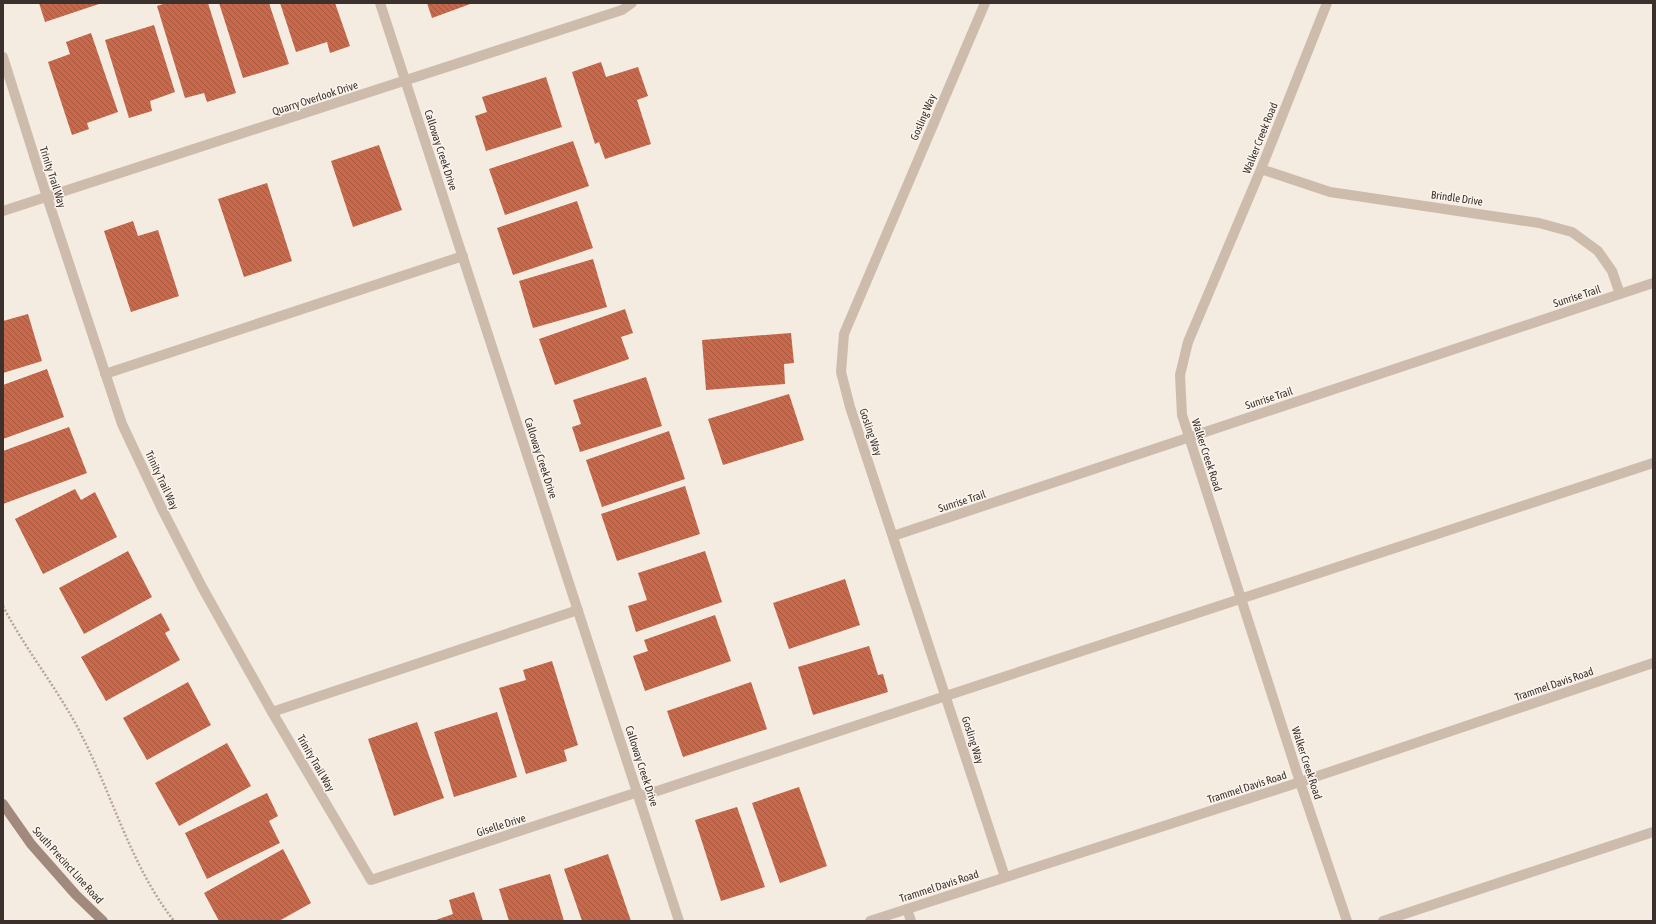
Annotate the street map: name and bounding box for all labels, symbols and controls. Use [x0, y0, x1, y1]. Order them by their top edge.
street label: Quarry Overlook Drive [271, 78, 359, 118]
street label: Gosling Way [908, 92, 938, 142]
street label: Walker Creek Road [1240, 101, 1280, 175]
street label: Calloway Creek Drive [422, 108, 460, 192]
street label: Trinity Trail Way [37, 145, 69, 210]
street label: Brindle Drive [1430, 188, 1484, 208]
street label: Sunrise Trail [1552, 283, 1602, 309]
street label: Sunrise Trail [1244, 385, 1294, 411]
street label: Gosling Way [857, 407, 885, 458]
street label: Calloway Creek Drive [522, 416, 560, 500]
street label: Walker Creek Road [1190, 417, 1224, 493]
street label: Trinity Trail Way [143, 449, 181, 512]
street label: Sunrise Trail [937, 488, 987, 514]
street label: Trammel Davis Road [1513, 665, 1595, 703]
street label: Gosling Way [960, 715, 986, 766]
street label: Calloway Creek Drive [623, 724, 661, 808]
street label: Walker Creek Road [1290, 725, 1324, 801]
street label: Trinity Trail Way [295, 732, 337, 794]
street label: Trammel Davis Road [1206, 769, 1288, 805]
street label: Giselle Drive [475, 811, 527, 839]
street label: South Precinct Line Road [30, 824, 106, 906]
street label: Trammel Davis Road [898, 868, 980, 904]

